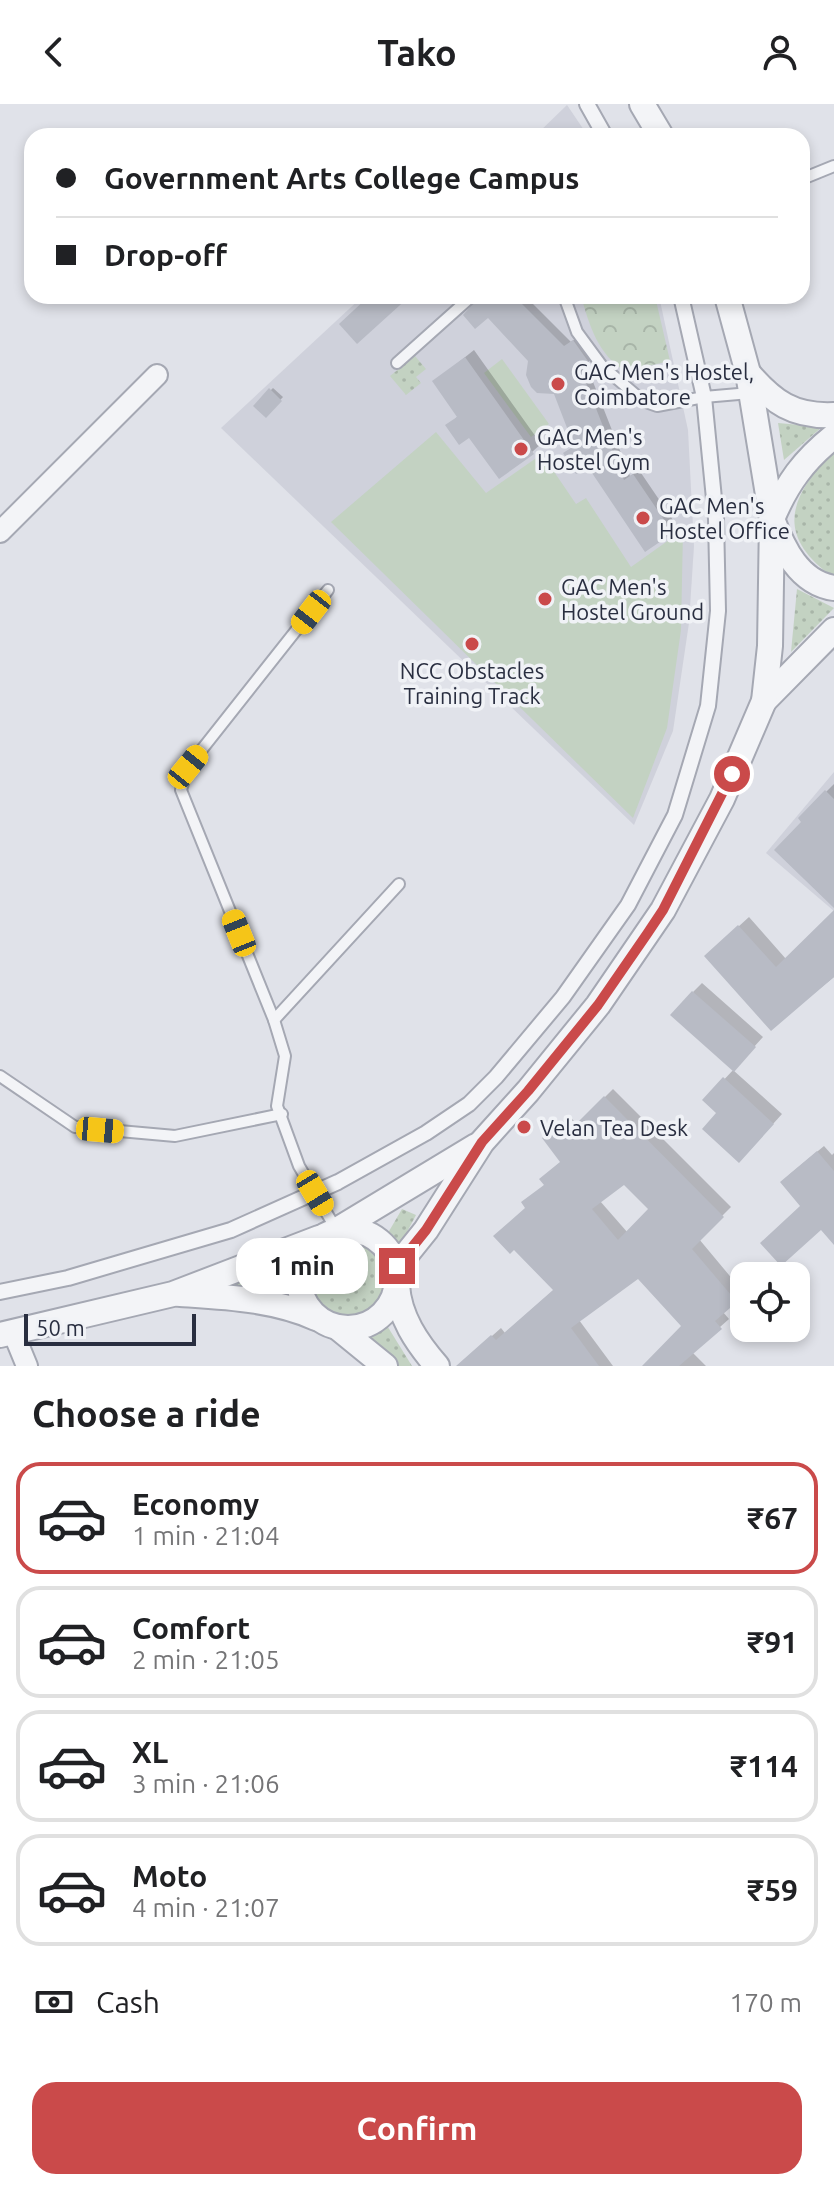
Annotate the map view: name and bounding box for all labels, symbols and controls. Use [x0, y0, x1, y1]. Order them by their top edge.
icon: back [32, 30, 76, 74]
icon: person [758, 30, 802, 74]
text: Tako [377, 32, 457, 73]
text: Government Arts College Campus [104, 161, 579, 195]
text: Drop-off [104, 238, 227, 272]
place label: GAC Men's Hostel, Coimbatore [574, 359, 754, 409]
marker: GAC Men's Hostel, Coimbatore [549, 375, 567, 393]
place label: GAC Men's Hostel Gym [537, 424, 650, 474]
marker: GAC Men's Hostel Gym [512, 440, 530, 458]
place label: GAC Men's Hostel Office [659, 493, 790, 543]
marker: GAC Men's Hostel Office [634, 509, 652, 527]
place label: GAC Men's Hostel Ground [561, 574, 704, 624]
car [287, 586, 335, 638]
marker: GAC Men's Hostel Ground [536, 590, 554, 608]
marker: NCC Obstacles Training Track [463, 635, 481, 653]
place label: NCC Obstacles Training Track [400, 658, 544, 708]
car [164, 741, 212, 793]
route start [714, 756, 750, 792]
car [219, 906, 259, 960]
place label: Velan Tea Desk [540, 1115, 688, 1140]
car [75, 1116, 125, 1144]
marker: Velan Tea Desk [515, 1118, 533, 1136]
car [292, 1166, 338, 1220]
callout: 1 min [237, 1238, 369, 1294]
route end [379, 1248, 415, 1284]
text: 1 min [269, 1251, 335, 1280]
map controls [730, 1262, 810, 1342]
button: locate [730, 1262, 810, 1342]
scale bar [24, 1310, 196, 1346]
text: 50 m [36, 1315, 85, 1340]
text: Choose a ride [32, 1393, 261, 1434]
icon: car [36, 1482, 108, 1554]
text: Economy [132, 1487, 259, 1521]
text: ₹67 [747, 1501, 798, 1535]
text: 1 min · 21:04 [132, 1521, 280, 1550]
icon: car [36, 1606, 108, 1678]
text: Comfort [132, 1611, 250, 1645]
text: ₹91 [747, 1625, 798, 1659]
text: 2 min · 21:05 [132, 1645, 280, 1674]
icon: car [36, 1730, 108, 1802]
text: XL [132, 1735, 168, 1769]
text: ₹114 [730, 1749, 798, 1783]
text: 3 min · 21:06 [132, 1769, 280, 1798]
icon: car [36, 1854, 108, 1926]
text: Moto [132, 1859, 207, 1893]
text: ₹59 [747, 1873, 798, 1907]
text: 4 min · 21:07 [132, 1893, 280, 1922]
icon: cash [32, 1980, 76, 2024]
text: Cash [96, 1985, 160, 2019]
text: 170 m [730, 1988, 802, 2017]
button: Confirm [32, 2082, 802, 2174]

